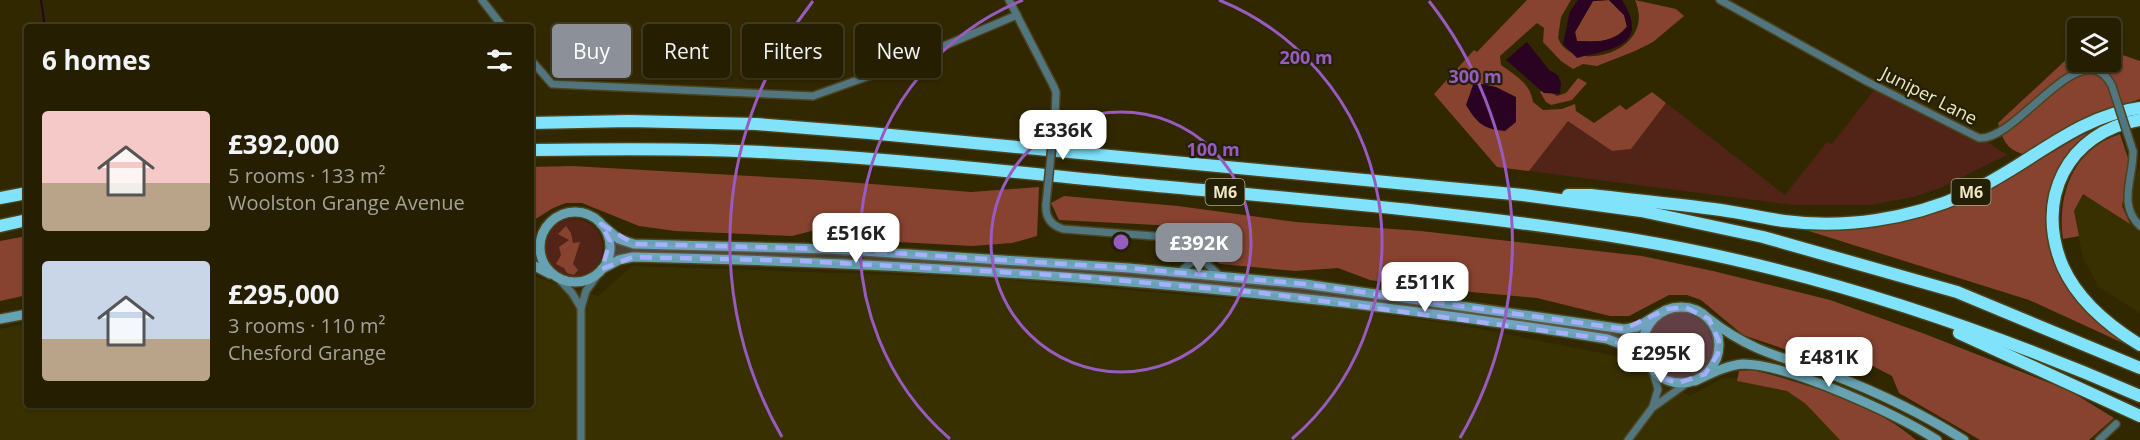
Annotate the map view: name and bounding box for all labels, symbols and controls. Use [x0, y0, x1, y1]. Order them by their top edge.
map controls [2067, 18, 2121, 72]
button: layers [2067, 18, 2121, 72]
chip: Buy [552, 24, 631, 78]
chip: Rent [643, 24, 730, 78]
chip: Filters [742, 24, 843, 78]
chip: New [855, 24, 941, 78]
text: 6 homes [42, 42, 151, 78]
icon: filters [483, 44, 516, 77]
text: 200 m [1279, 45, 1333, 69]
street label: Juniper Lane [1875, 60, 1982, 130]
text: 300 m [1448, 64, 1502, 88]
pin: £336K [1021, 110, 1105, 161]
text: £336K [1033, 116, 1093, 143]
text: £392,000 [228, 126, 339, 162]
icon: home [90, 135, 162, 207]
text: 100 m [1186, 137, 1240, 161]
text: 5 rooms · 133 m² [228, 162, 386, 189]
road number: M6 [1206, 179, 1244, 205]
road number: M6 [1952, 179, 1990, 205]
text: Woolston Grange Avenue [228, 189, 465, 216]
pin: £516K [814, 213, 898, 264]
text: £516K [826, 219, 886, 246]
pin: £392K [1157, 223, 1241, 274]
text: £392K [1169, 229, 1229, 256]
centre of rings [1111, 232, 1131, 252]
pin: £511K [1383, 262, 1467, 313]
text: £511K [1395, 268, 1455, 295]
text: £295,000 [228, 276, 339, 312]
icon: home [90, 285, 162, 357]
text: 3 rooms · 110 m² [228, 312, 386, 339]
pin: £295K [1619, 333, 1703, 384]
pin: £481K [1787, 337, 1871, 388]
text: Chesford Grange [228, 339, 386, 366]
text: £295K [1631, 339, 1691, 366]
text: £481K [1799, 343, 1859, 370]

